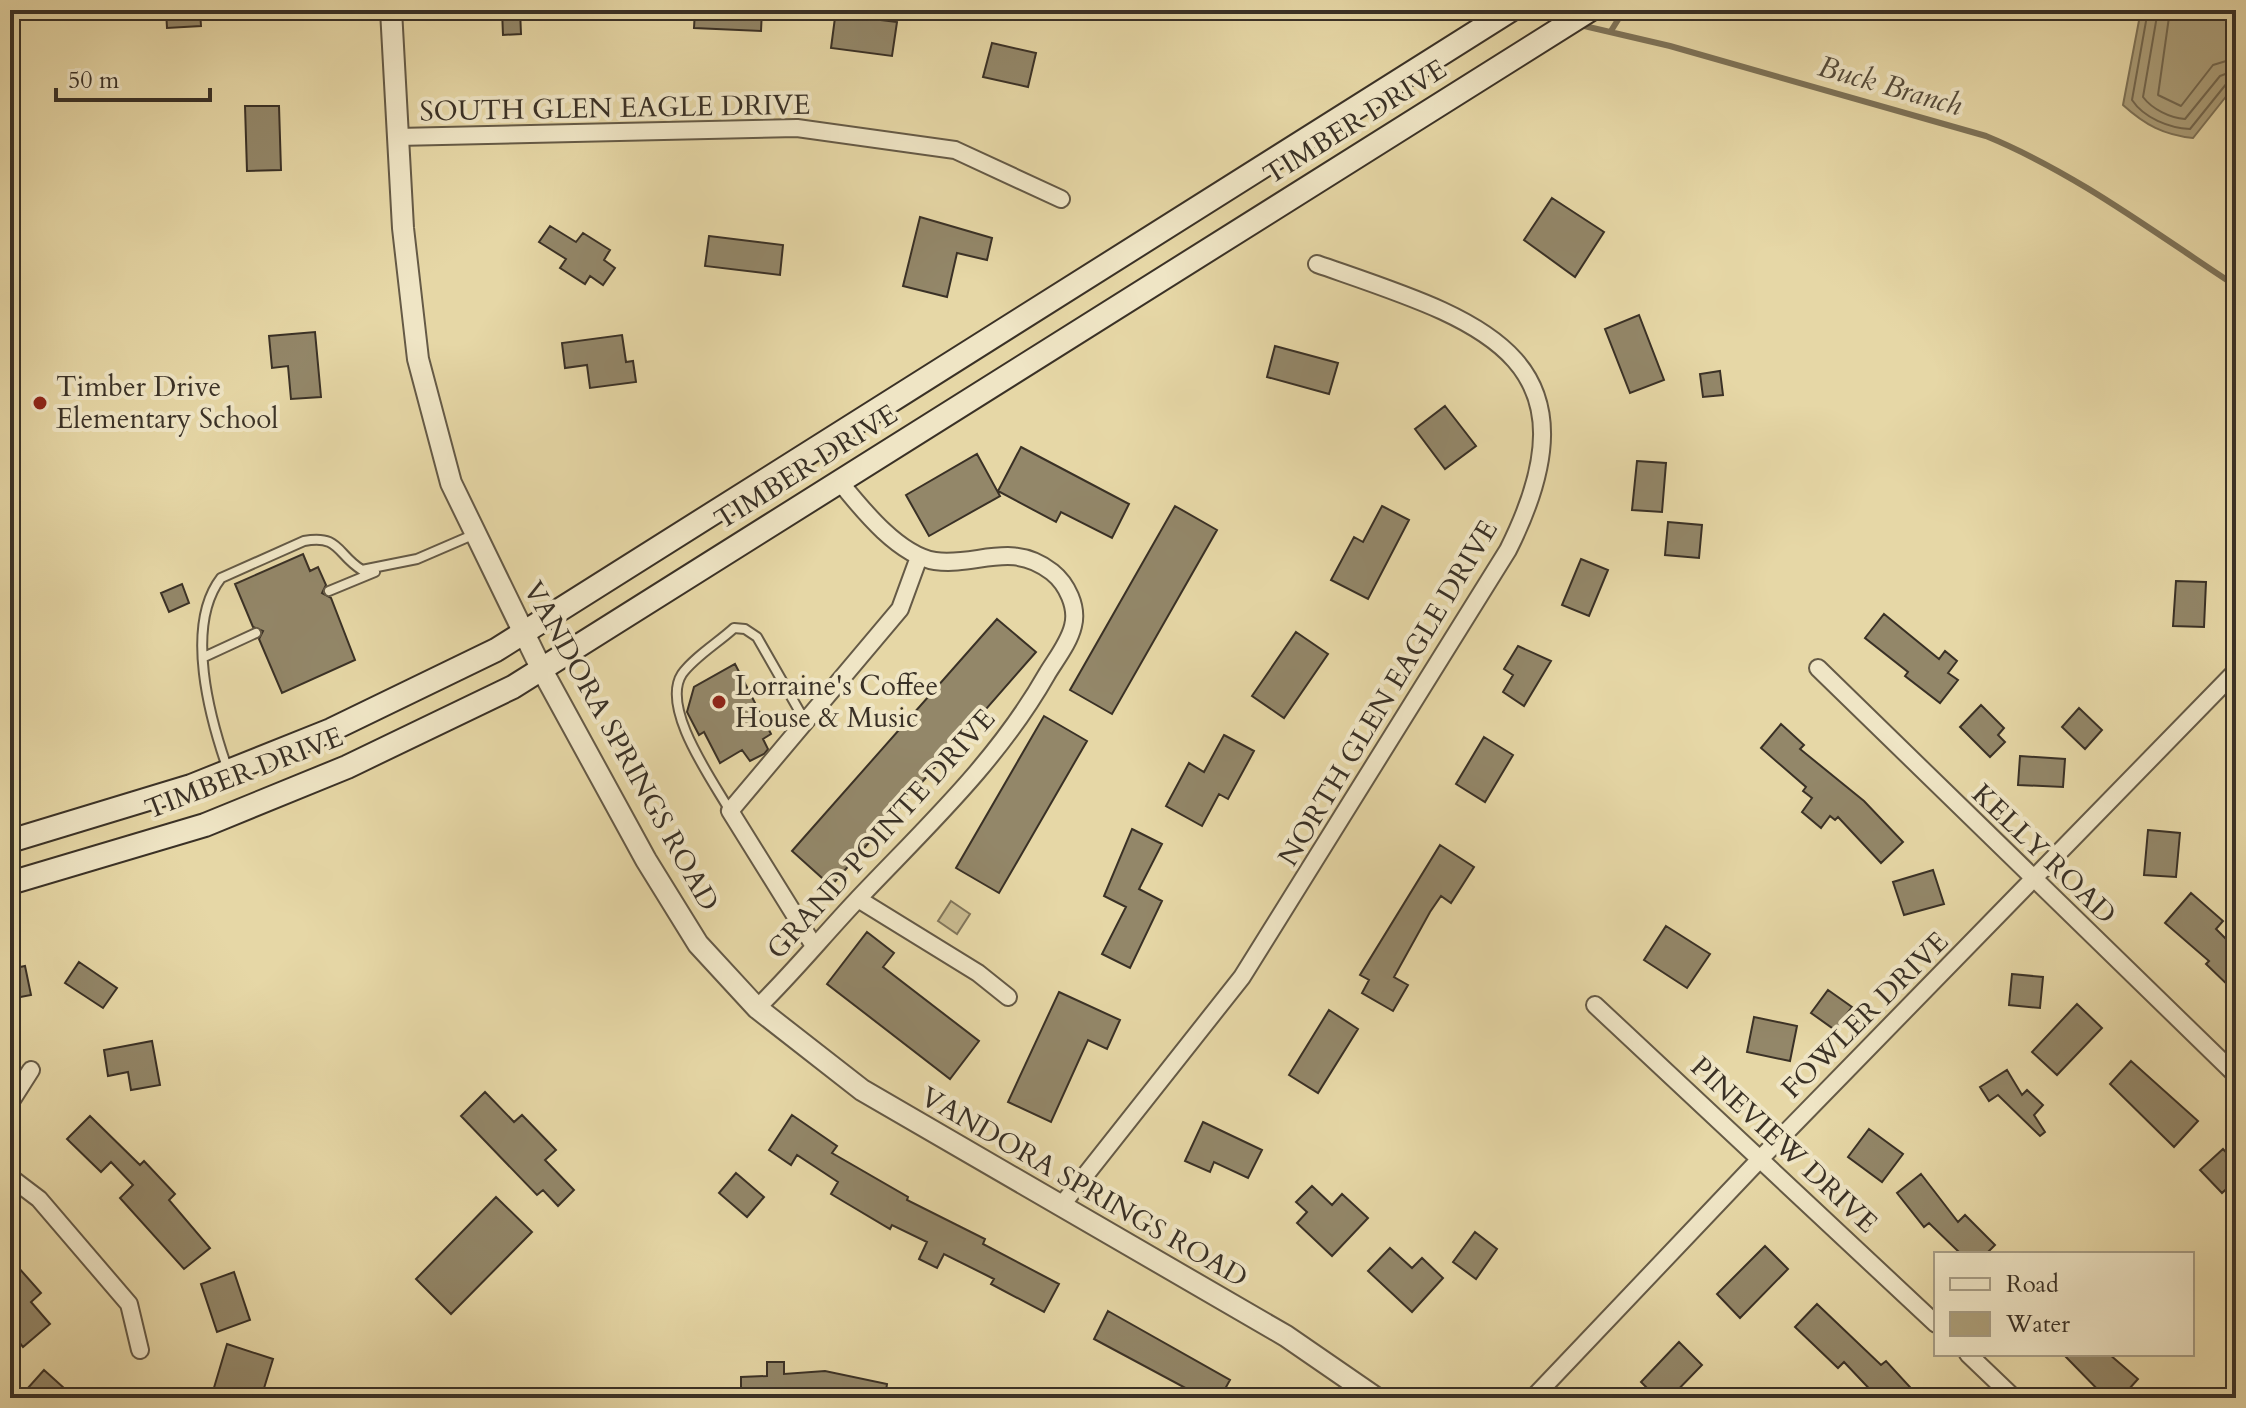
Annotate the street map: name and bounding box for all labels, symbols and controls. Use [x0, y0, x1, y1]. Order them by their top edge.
water label: Buck Branch [1813, 46, 1967, 126]
street label: TIMBER DRIVE [1256, 50, 1454, 194]
scale bar [56, 52, 210, 102]
text: 50 m [68, 64, 120, 97]
street label: SOUTH GLEN EAGLE DRIVE [419, 86, 811, 130]
place label: Timber Drive Elementary School [56, 368, 278, 438]
marker: Timber Drive Elementary School [31, 394, 49, 412]
street label: TIMBER DRIVE [707, 395, 905, 539]
street label: NORTH GLEN EAGLE DRIVE [1269, 513, 1507, 873]
street label: VANDORA SPRINGS ROAD [514, 574, 728, 918]
place label: Lorraine's Coffee House & Music [735, 667, 938, 737]
marker: Lorraine's Coffee House & Music [710, 693, 728, 711]
street label: GRAND POINTE DRIVE [758, 701, 1004, 967]
street label: TIMBER DRIVE [140, 718, 348, 828]
street label: KELLY ROAD [1964, 775, 2124, 933]
street label: FOWLER DRIVE [1773, 923, 1957, 1107]
street label: PINEVIEW DRIVE [1682, 1048, 1886, 1242]
street label: VANDORA SPRINGS ROAD [914, 1078, 1254, 1296]
legend [1934, 1252, 2194, 1356]
text: Road [2006, 1268, 2059, 1301]
text: Water [2005, 1308, 2070, 1341]

